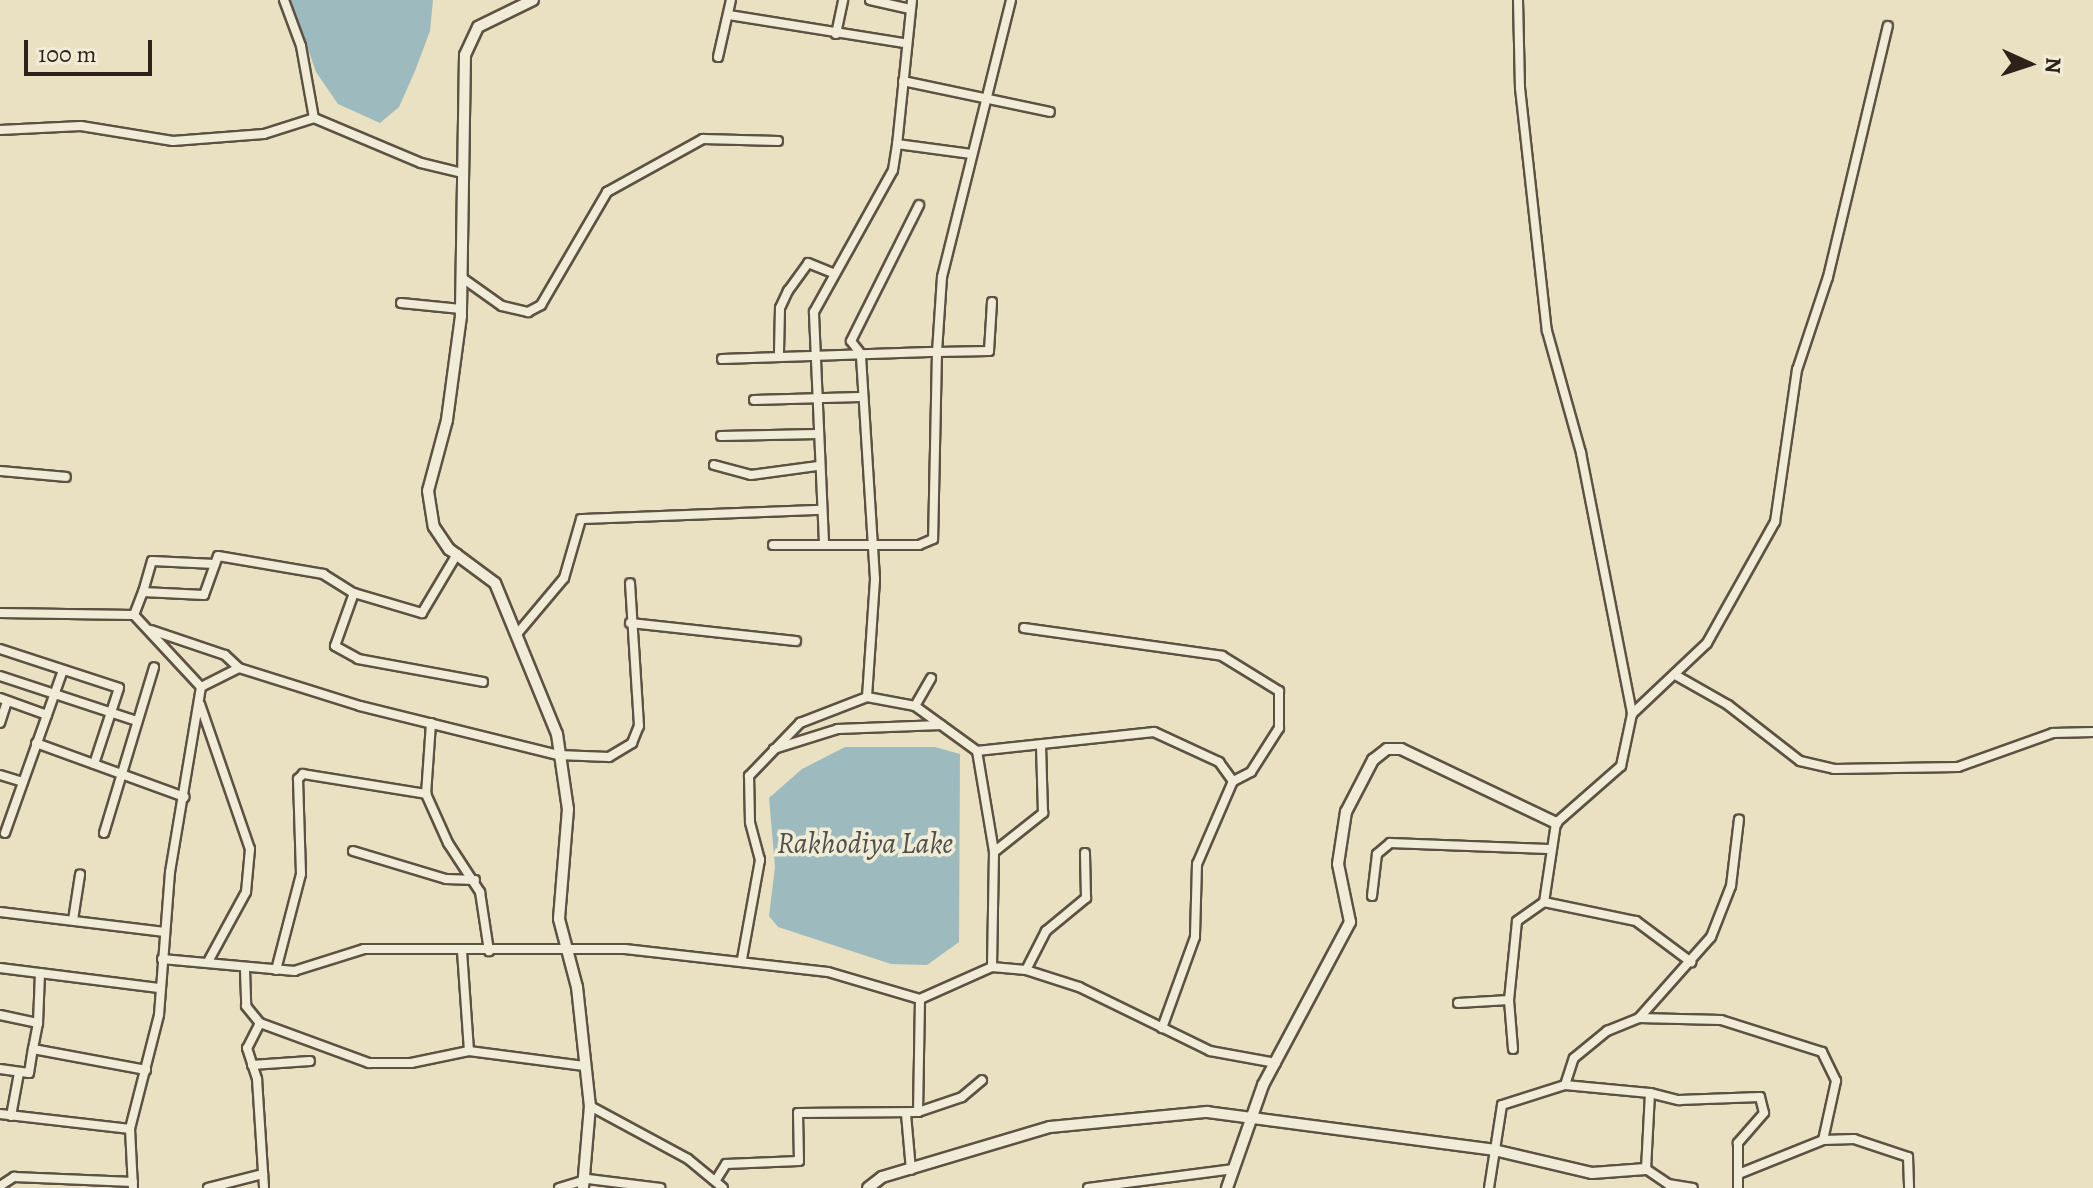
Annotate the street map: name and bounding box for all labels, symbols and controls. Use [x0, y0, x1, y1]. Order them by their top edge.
scale bar [28, 24, 156, 74]
north arrow [1989, 24, 2069, 104]
text: 100 m [38, 38, 97, 70]
text: N [2038, 56, 2068, 74]
water label: Rakhodiya Lake [777, 825, 953, 861]

